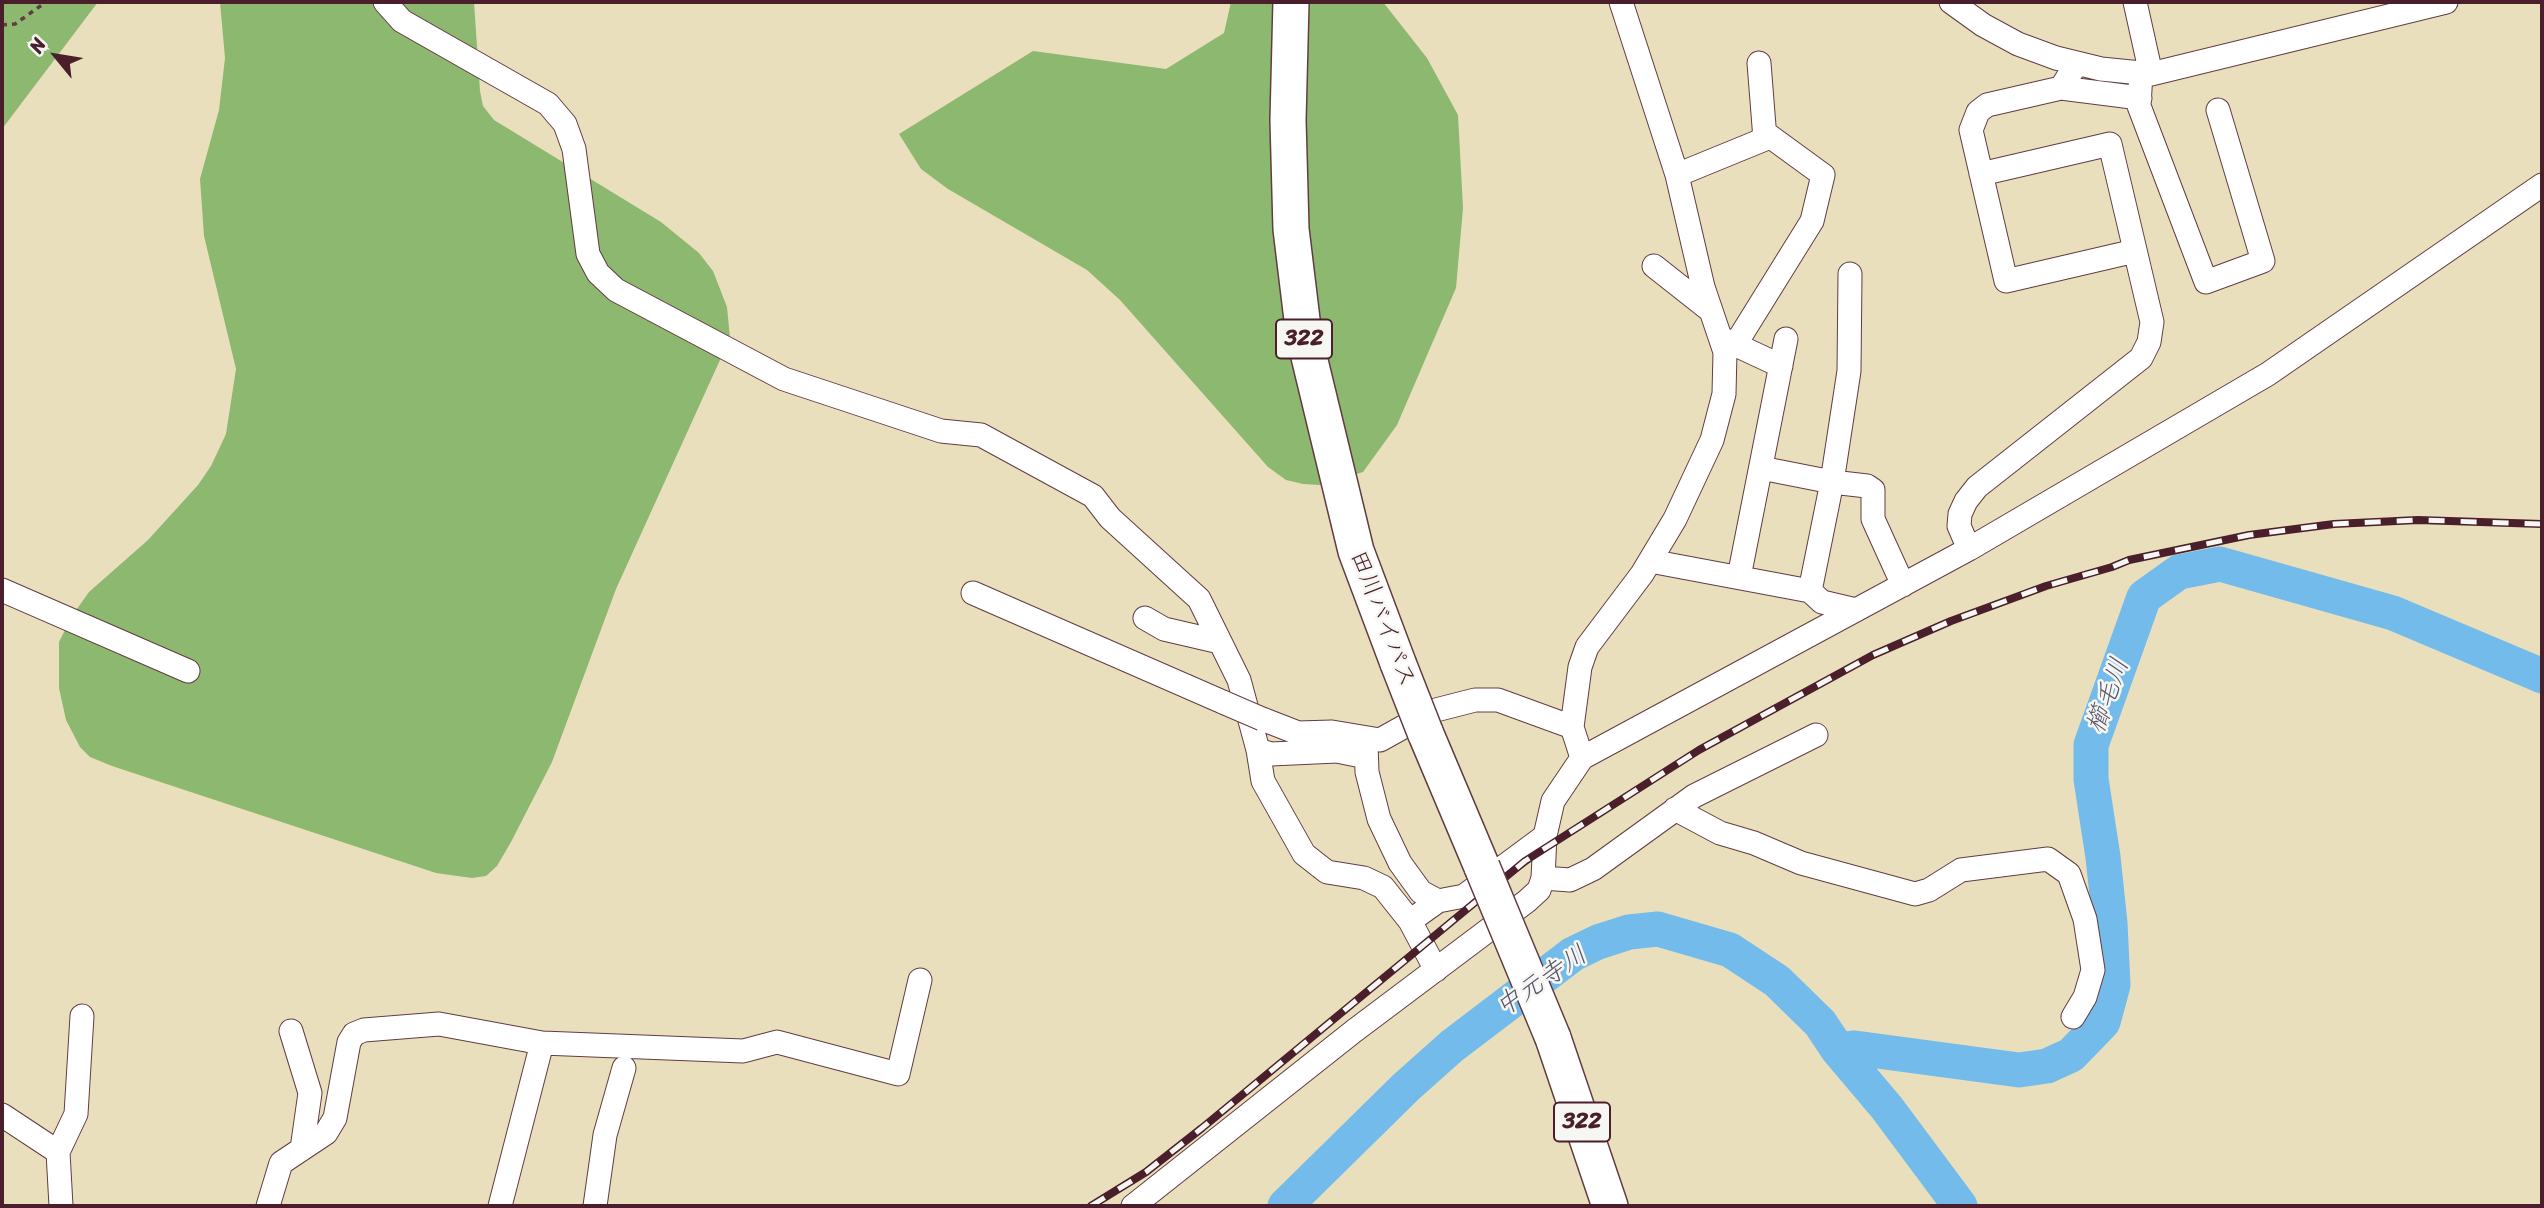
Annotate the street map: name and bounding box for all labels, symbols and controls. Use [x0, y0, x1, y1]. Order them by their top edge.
north arrow [21, 21, 91, 91]
text: N [20, 31, 55, 59]
road number: 322 [1276, 320, 1332, 358]
street label: 田川バイパス [1343, 547, 1421, 691]
water label: 櫛毛川 [2081, 654, 2137, 738]
water label: 中元寺川 [1490, 940, 1594, 1024]
road number: 322 [1554, 1102, 1610, 1142]

